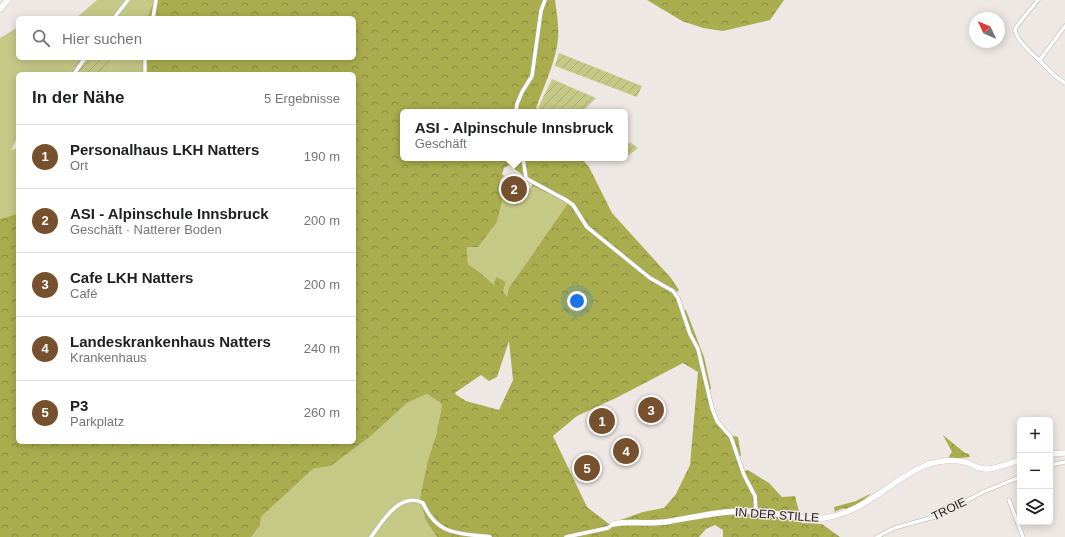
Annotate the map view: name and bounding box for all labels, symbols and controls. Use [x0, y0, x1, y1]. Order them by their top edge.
north arrow [969, 12, 1005, 48]
search box [16, 16, 356, 60]
icon: search [30, 27, 52, 49]
text: Hier suchen [62, 30, 142, 47]
text: In der Nähe [32, 88, 125, 107]
text: 5 Ergebnisse [264, 91, 340, 106]
popup [400, 109, 628, 161]
text: ASI - Alpinschule Innsbruck [415, 119, 613, 136]
text: Geschäft [415, 136, 467, 151]
text: Personalhaus LKH Natters [70, 141, 259, 158]
text: 1 [41, 149, 49, 164]
text: 190 m [304, 149, 340, 164]
text: Ort [70, 158, 88, 173]
pin: 2 [501, 174, 527, 204]
text: ASI - Alpinschule Innsbruck [70, 205, 269, 222]
text: 2 [41, 213, 49, 228]
text: 200 m [304, 213, 340, 228]
text: Geschäft · Natterer Boden [70, 222, 222, 237]
text: Cafe LKH Natters [70, 269, 193, 286]
text: 3 [41, 277, 49, 292]
text: 200 m [304, 277, 340, 292]
text: Café [70, 286, 97, 301]
your location [567, 291, 587, 311]
text: Landeskrankenhaus Natters [70, 333, 271, 350]
text: 4 [41, 341, 49, 356]
text: 240 m [304, 341, 340, 356]
text: Krankenhaus [70, 350, 147, 365]
pin: 3 [638, 395, 664, 425]
text: P3 [70, 397, 88, 414]
text: 5 [41, 405, 49, 420]
text: 260 m [304, 405, 340, 420]
pin: 1 [589, 406, 615, 436]
text: Parkplatz [70, 414, 124, 429]
map controls [1017, 417, 1053, 525]
button: + [1017, 417, 1053, 453]
pin: 4 [613, 436, 639, 466]
pin: 5 [574, 453, 600, 483]
button: − [1017, 453, 1053, 489]
button: layers [1017, 489, 1053, 525]
street label: TROIE [929, 495, 969, 523]
street label: IN DER STILLE [735, 505, 819, 525]

